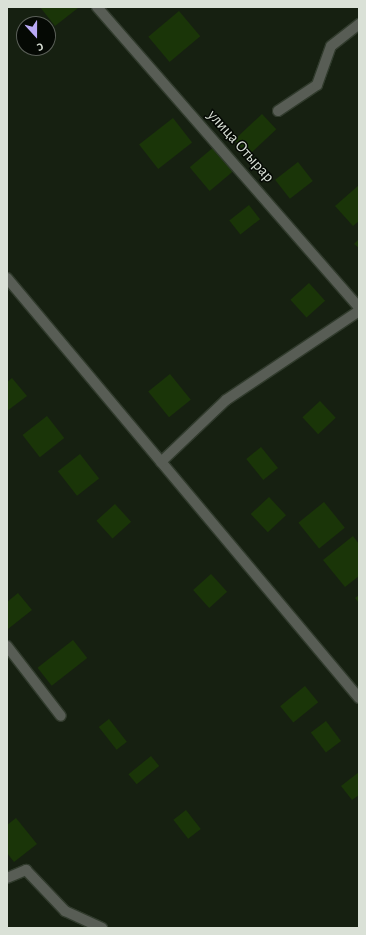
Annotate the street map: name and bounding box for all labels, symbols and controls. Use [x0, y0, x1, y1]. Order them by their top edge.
north arrow [16, 16, 56, 56]
text: С [35, 41, 45, 53]
street label: улица Отырар [204, 106, 278, 186]

